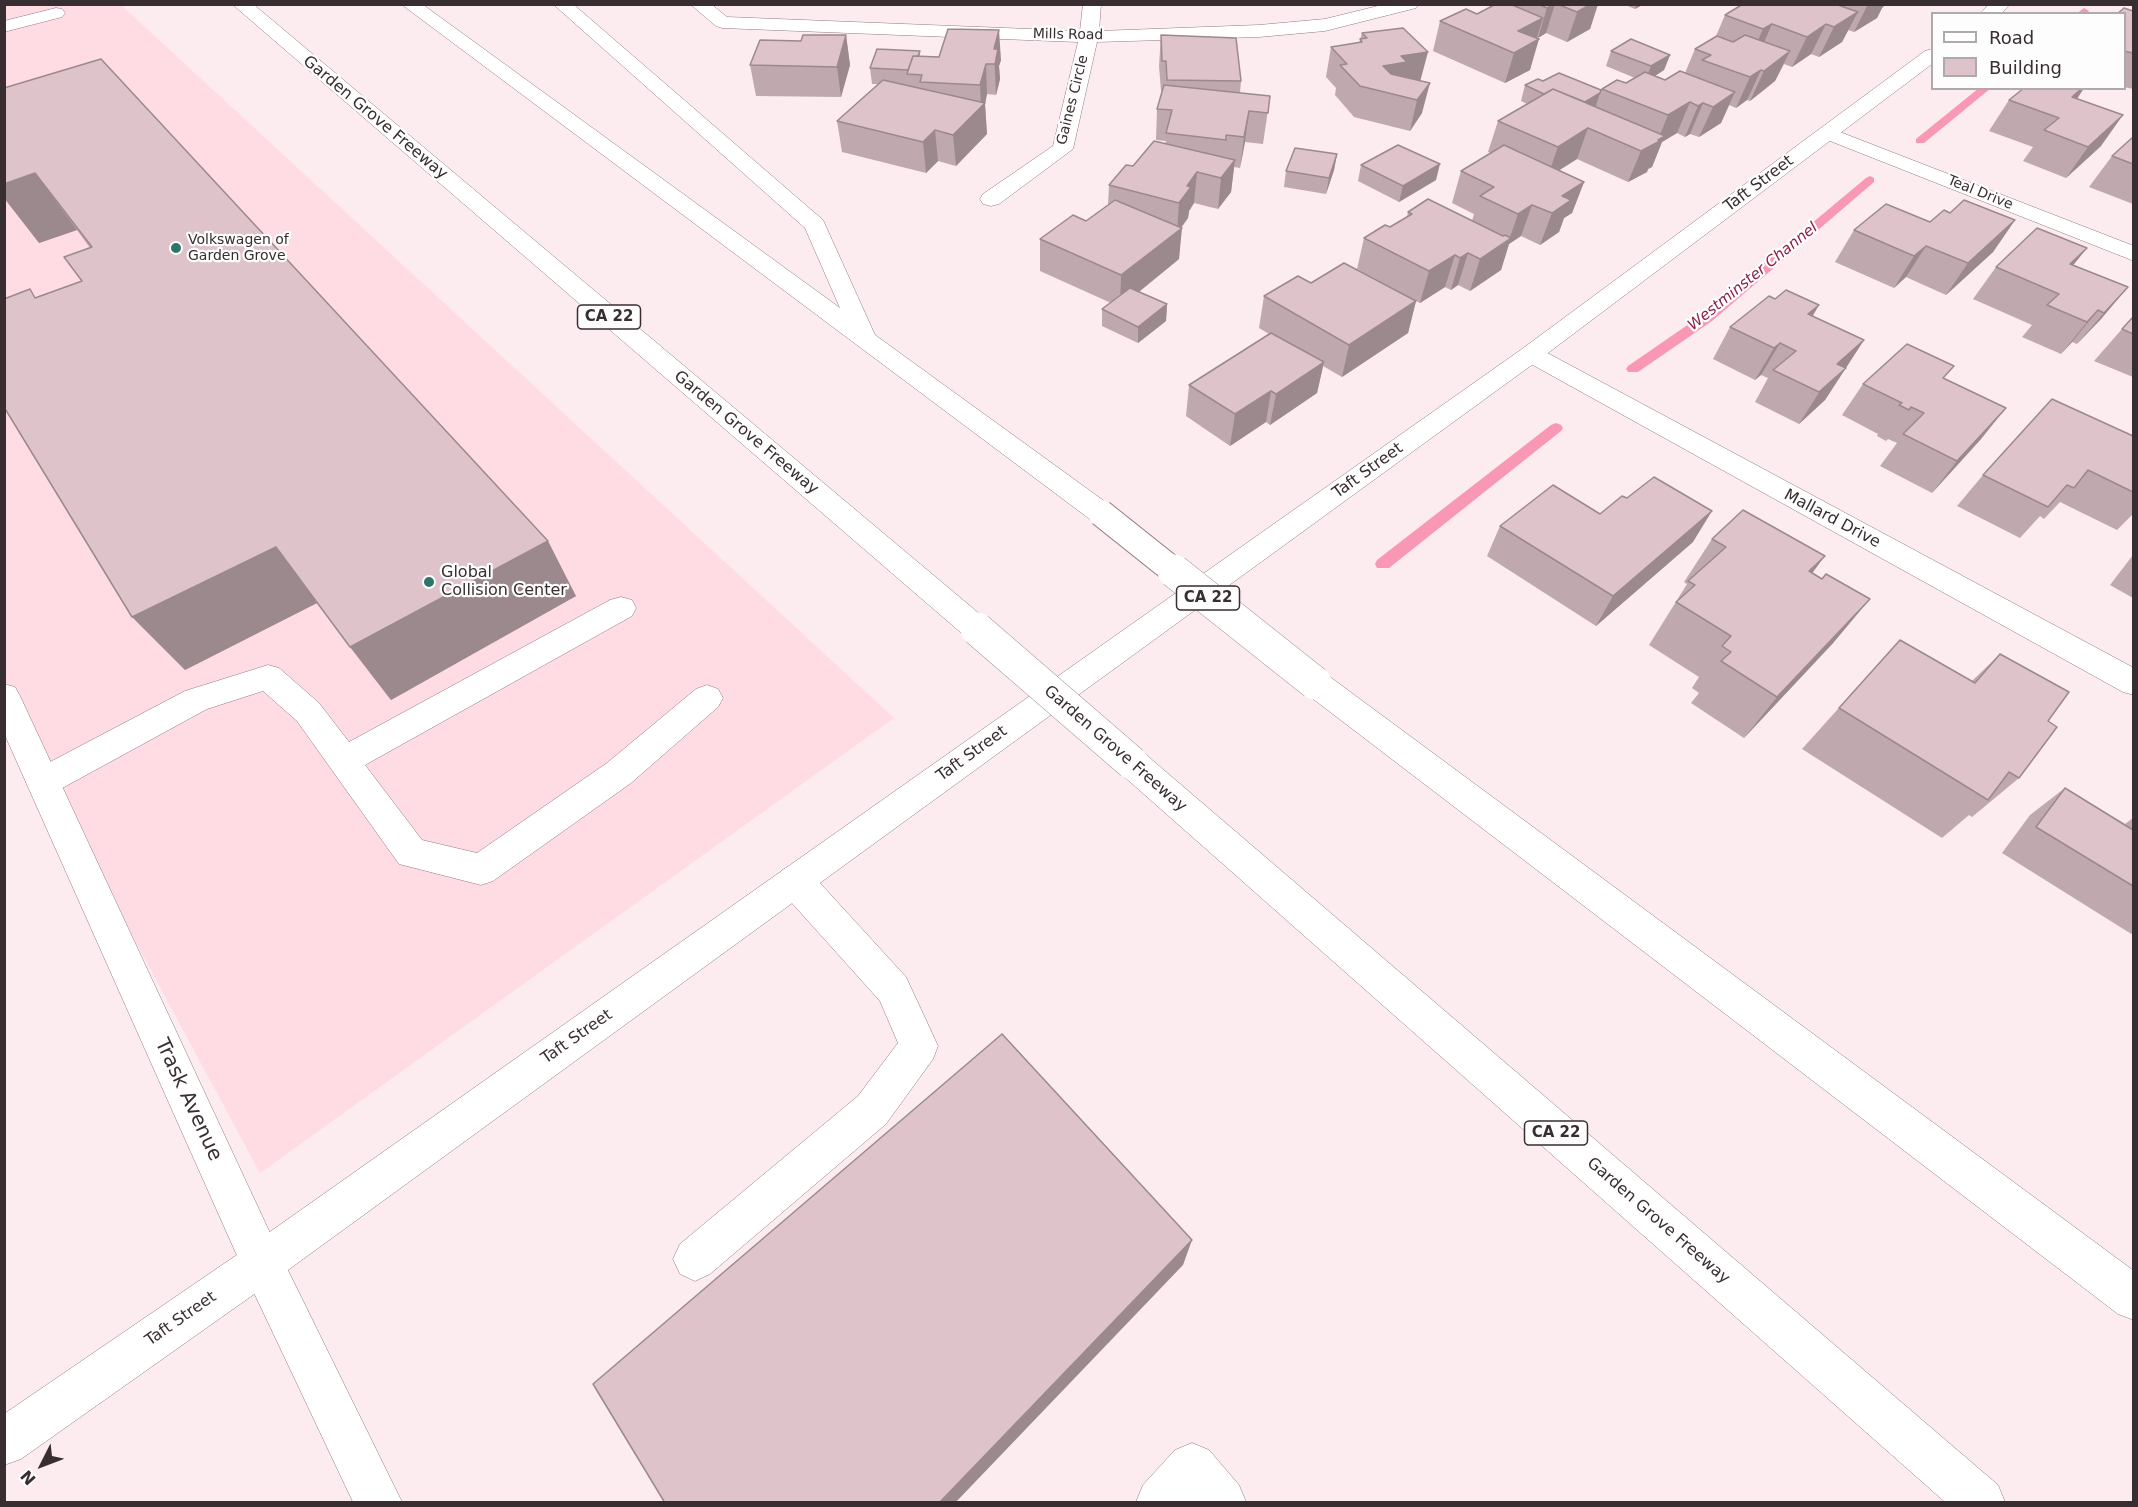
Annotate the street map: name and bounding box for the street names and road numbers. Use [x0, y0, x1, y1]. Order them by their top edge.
street label: Mills Road [1033, 26, 1103, 44]
street label: Garden Grove Freeway [299, 52, 451, 184]
street label: Gaines Circle [1054, 53, 1092, 147]
street label: Taft Street [1720, 152, 1798, 216]
street label: Teal Drive [1945, 172, 2015, 214]
road number: CA 22 [578, 305, 640, 329]
street label: Garden Grove Freeway [670, 367, 822, 499]
street label: Taft Street [1329, 439, 1407, 503]
street label: Mallard Drive [1780, 486, 1884, 552]
road number: CA 22 [1176, 586, 1240, 610]
street label: Garden Grove Freeway [1040, 682, 1190, 816]
street label: Taft Street [933, 722, 1011, 786]
street label: Taft Street [538, 1006, 616, 1068]
street label: Trask Avenue [149, 1035, 227, 1165]
road number: CA 22 [1524, 1121, 1588, 1145]
street label: Garden Grove Freeway [1583, 1154, 1733, 1288]
street label: Taft Street [142, 1288, 220, 1350]

